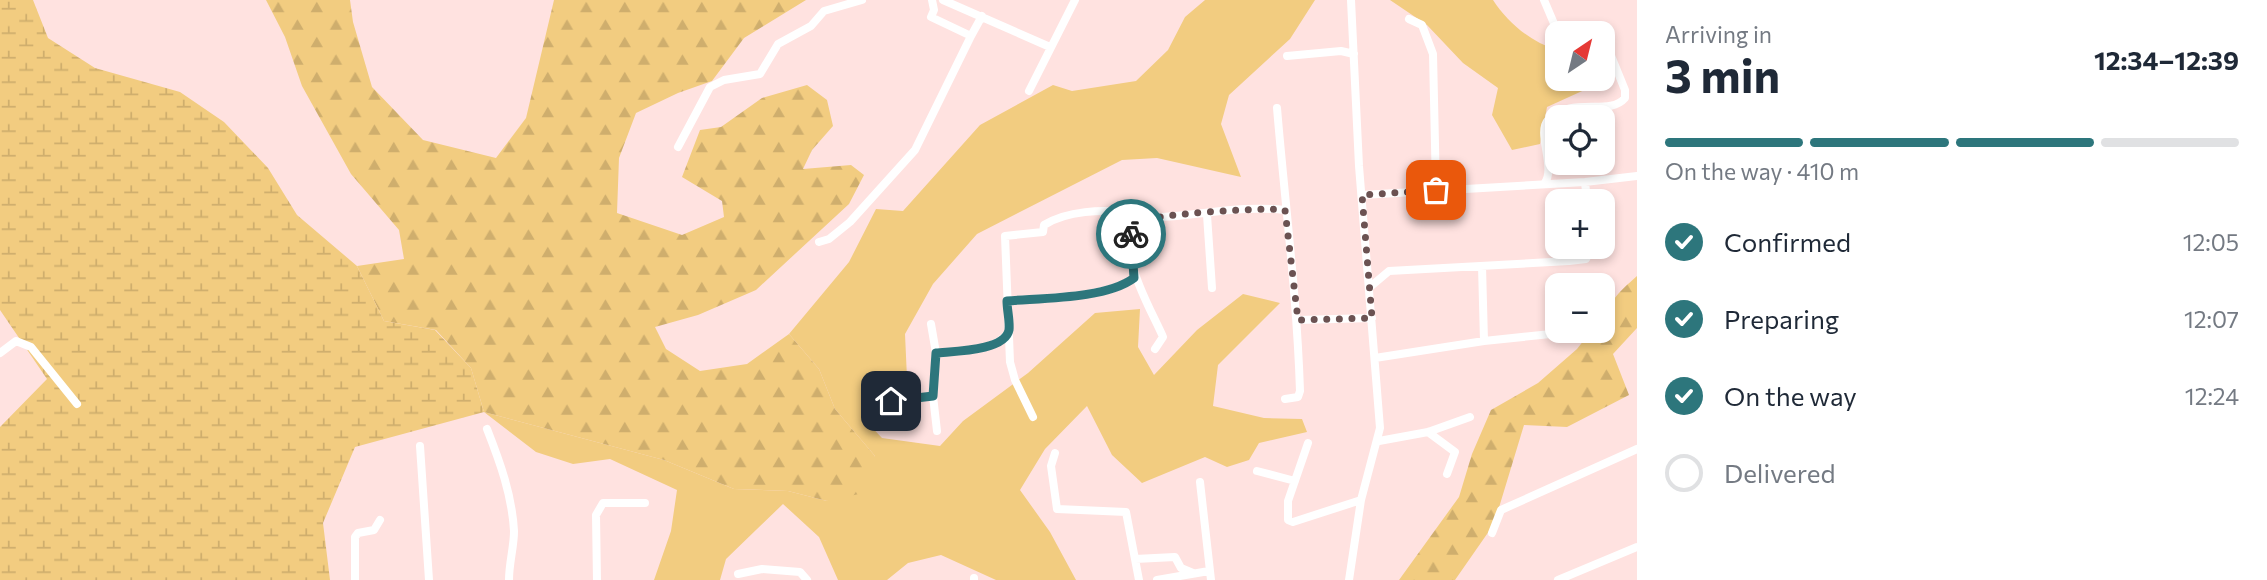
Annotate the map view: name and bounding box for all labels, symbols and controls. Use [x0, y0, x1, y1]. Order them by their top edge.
text: Arriving in [1665, 20, 1772, 48]
north arrow [1545, 21, 1615, 91]
map controls [1545, 21, 1615, 343]
text: 12:34–12:39 [2094, 44, 2239, 75]
text: 3 min [1665, 46, 1780, 102]
button: locate [1545, 105, 1615, 175]
text: On the way · 410 m [1665, 157, 1859, 185]
pin [1406, 160, 1466, 220]
icon: bag [1417, 171, 1455, 209]
button: + [1545, 189, 1615, 259]
courier [1096, 199, 1166, 269]
icon: bike [1112, 215, 1150, 253]
icon: check [1665, 223, 1703, 261]
text: Confirmed [1724, 226, 1851, 257]
text: 12:05 [2183, 228, 2239, 256]
button: − [1545, 273, 1615, 343]
icon: check [1665, 300, 1703, 338]
text: Preparing [1724, 303, 1839, 334]
text: 12:07 [2184, 305, 2239, 333]
pin [861, 371, 921, 431]
icon: check [1665, 377, 1703, 415]
text: On the way [1724, 380, 1857, 411]
icon: home [872, 382, 910, 420]
text: 12:24 [2185, 382, 2239, 410]
text: Delivered [1724, 457, 1835, 488]

